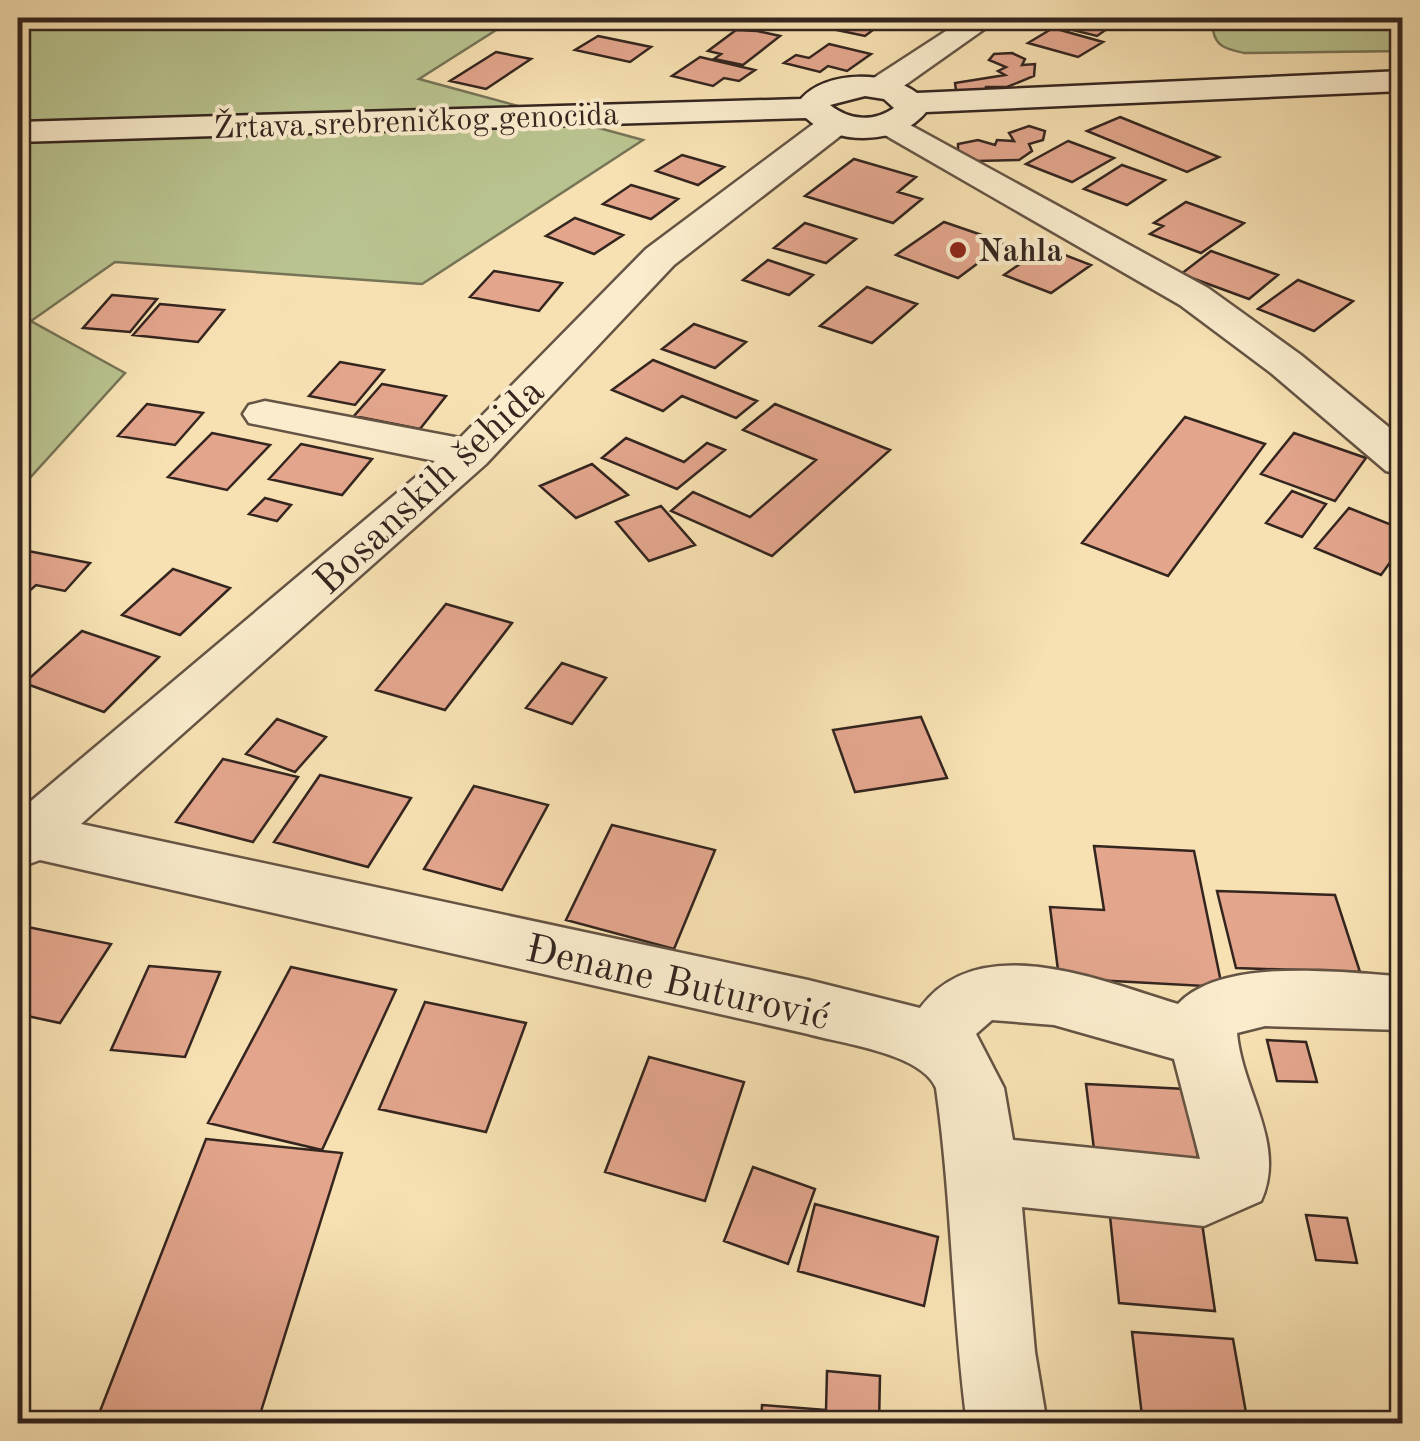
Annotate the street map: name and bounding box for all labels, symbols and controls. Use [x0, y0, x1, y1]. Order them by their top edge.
street label: Žrtava srebreničkog genocida [213, 94, 619, 146]
place label: Nahla [978, 237, 1063, 269]
marker: Nahla [947, 239, 969, 261]
street label: Bosanskih šehida [308, 372, 553, 604]
street label: Đenane Buturović [522, 931, 833, 1039]

